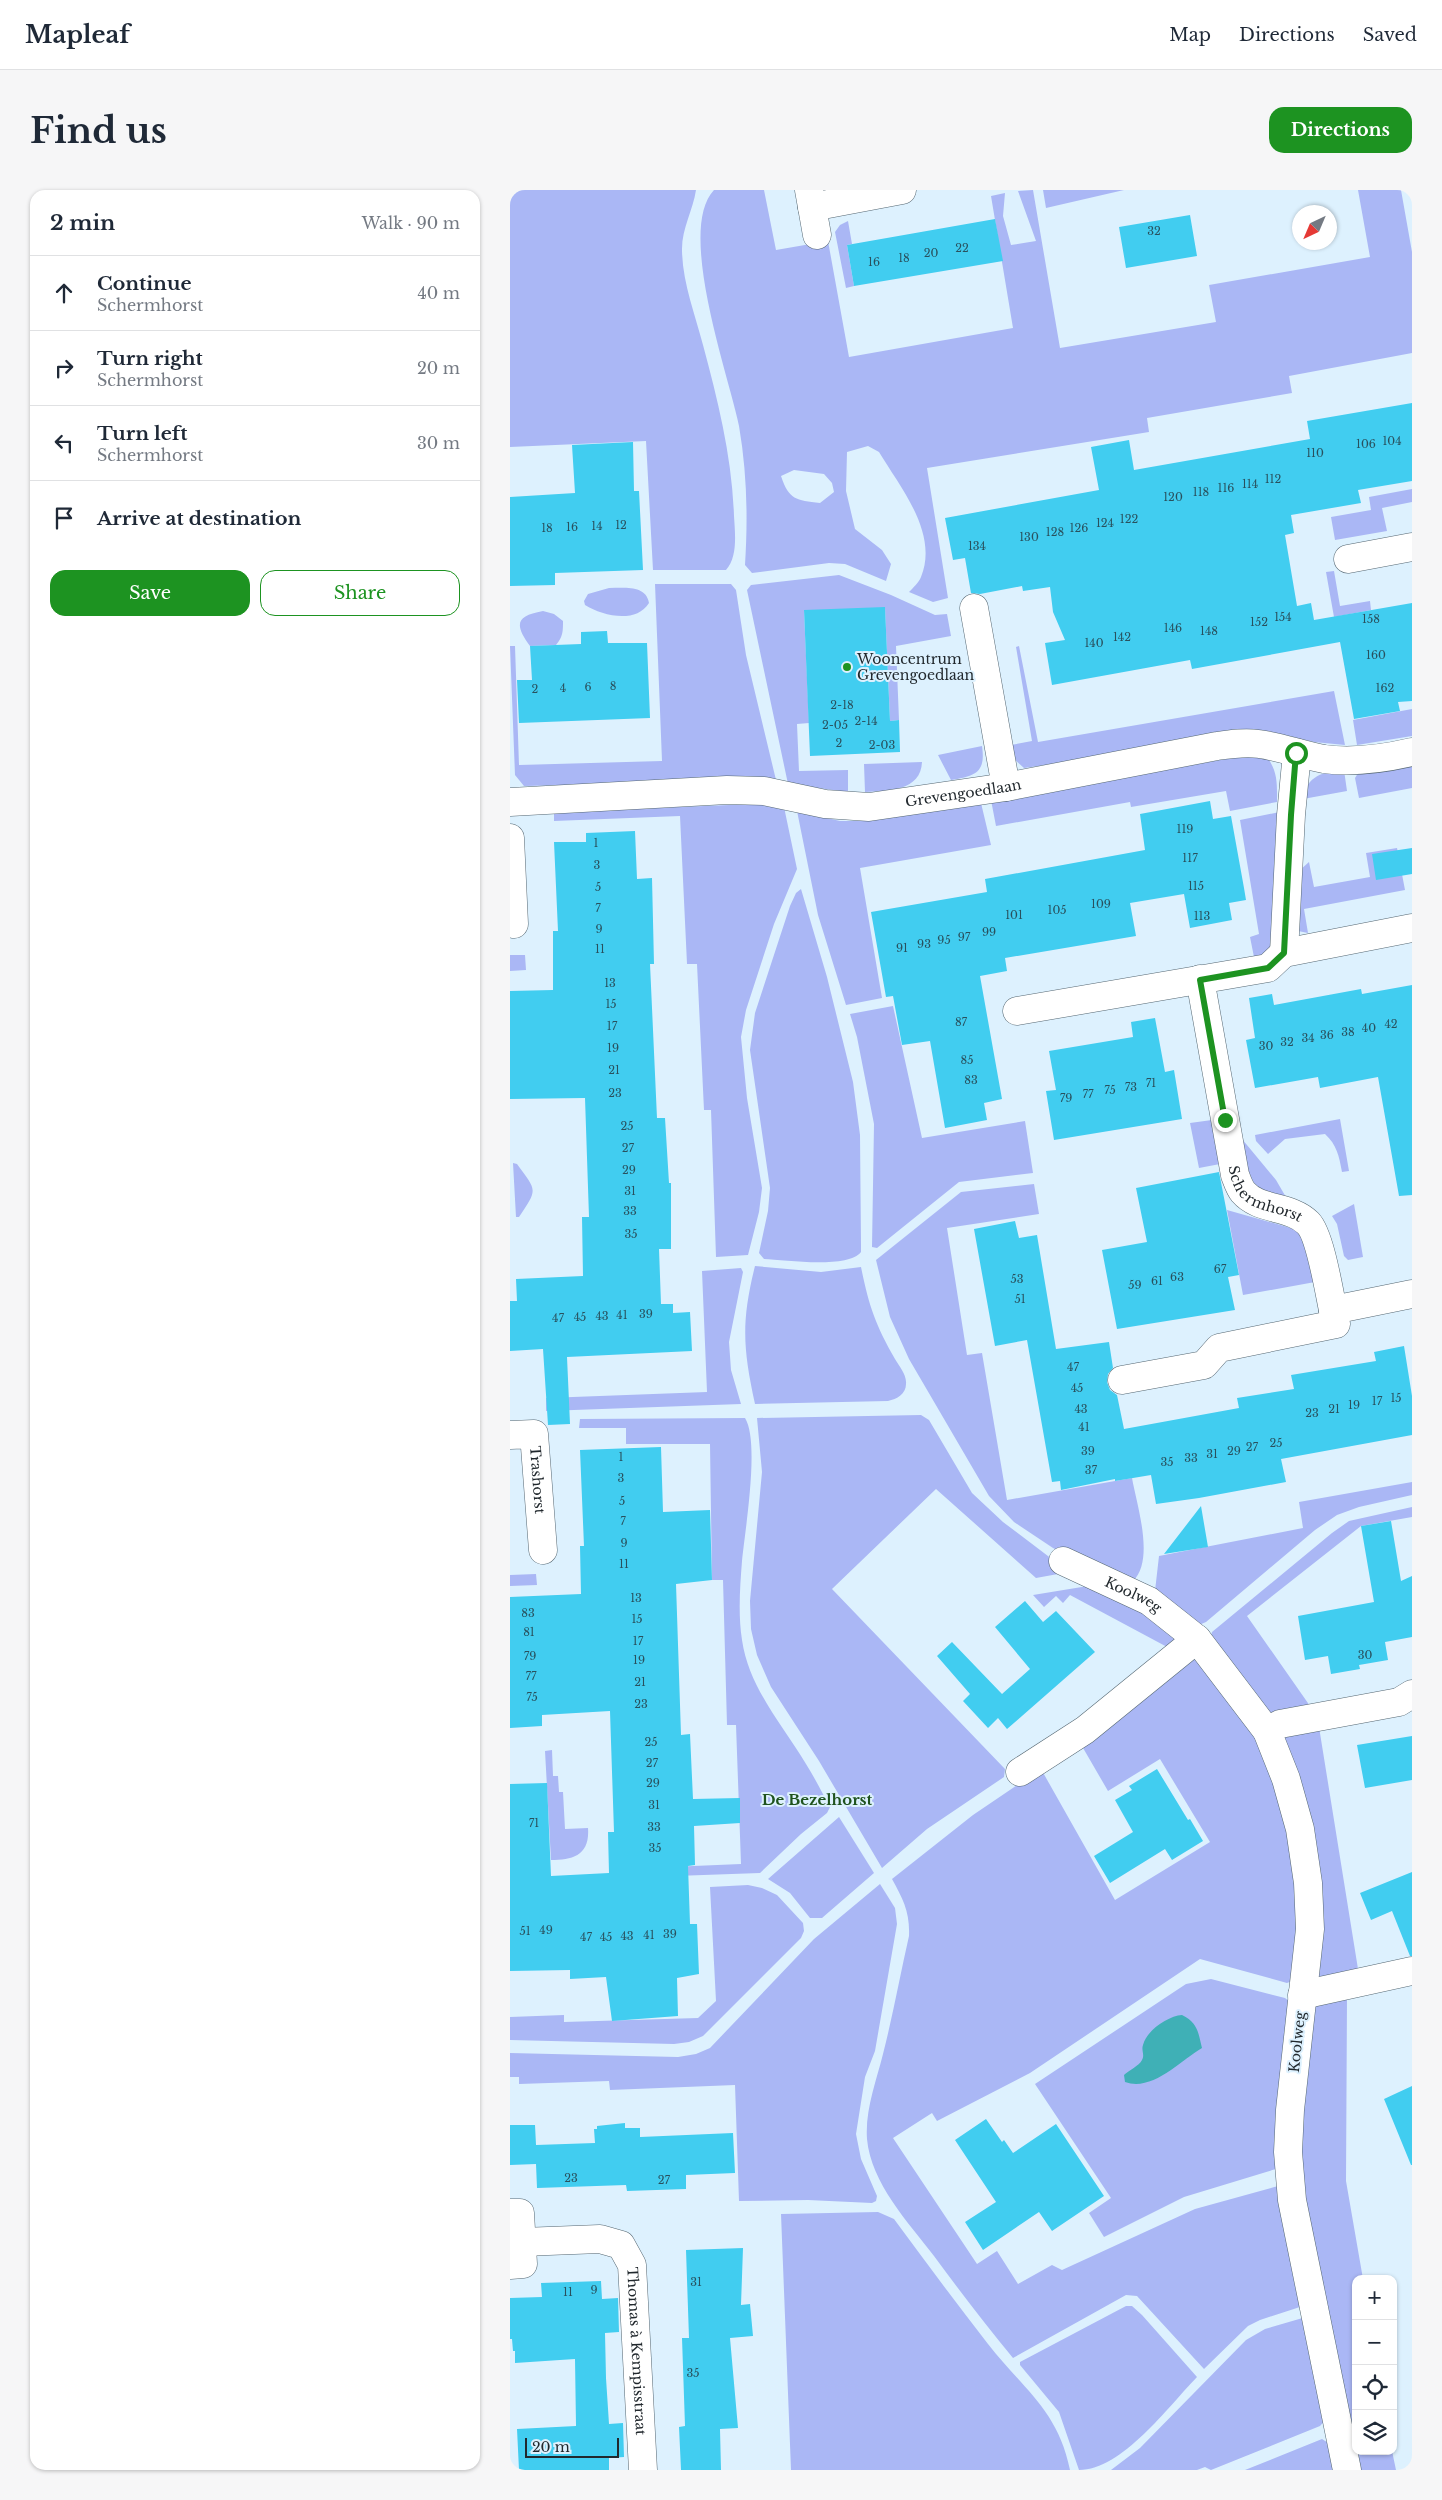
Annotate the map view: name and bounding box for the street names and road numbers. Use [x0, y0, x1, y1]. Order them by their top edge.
street label: Grevengoedlaan [904, 775, 1023, 811]
street label: Schermhorst [1224, 1164, 1306, 1226]
street label: Trashorst [526, 1445, 549, 1515]
street label: Koolweg [1102, 1573, 1166, 1617]
street label: Koolweg [1285, 2010, 1309, 2073]
street label: Thomas à Kempisstraat [623, 2267, 650, 2436]

